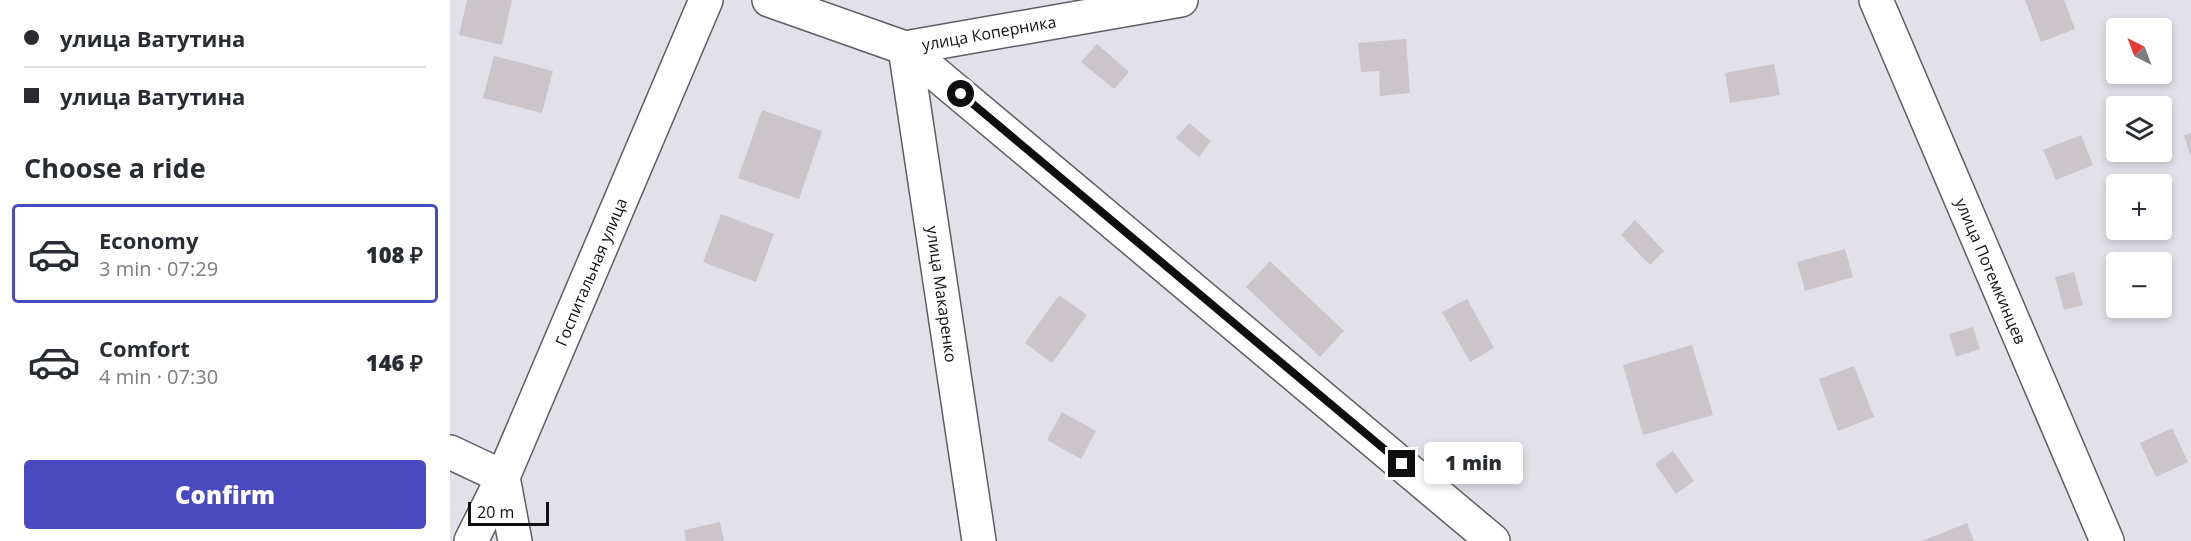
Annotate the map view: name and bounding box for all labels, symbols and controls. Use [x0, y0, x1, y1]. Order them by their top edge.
street label: улица Коперника [920, 10, 1058, 56]
north arrow [2106, 18, 2172, 84]
map controls [2106, 18, 2172, 318]
text: улица Ватутина [60, 23, 245, 53]
route start [947, 80, 974, 107]
text: улица Ватутина [60, 81, 245, 111]
button: layers [2106, 96, 2172, 162]
text: Choose a ride [24, 149, 206, 186]
button: + [2106, 174, 2172, 240]
street label: Госпитальная улица [550, 195, 632, 349]
street label: улица Потемкинцев [1950, 195, 2032, 347]
street label: улица Макаренко [922, 224, 962, 364]
text: Economy [99, 225, 198, 255]
icon: car [27, 227, 81, 281]
text: 108 ₽ [366, 239, 423, 269]
button: − [2106, 252, 2172, 318]
text: 3 min · 07:29 [99, 255, 218, 282]
text: Comfort [99, 333, 190, 363]
icon: car [27, 335, 81, 389]
text: 146 ₽ [366, 347, 423, 377]
text: 4 min · 07:30 [99, 363, 218, 390]
callout: 1 min [1423, 443, 1522, 485]
text: 1 min [1445, 449, 1502, 476]
route end [1388, 450, 1415, 477]
button: Confirm [24, 460, 426, 529]
scale bar [468, 499, 549, 526]
text: 20 m [477, 501, 514, 523]

